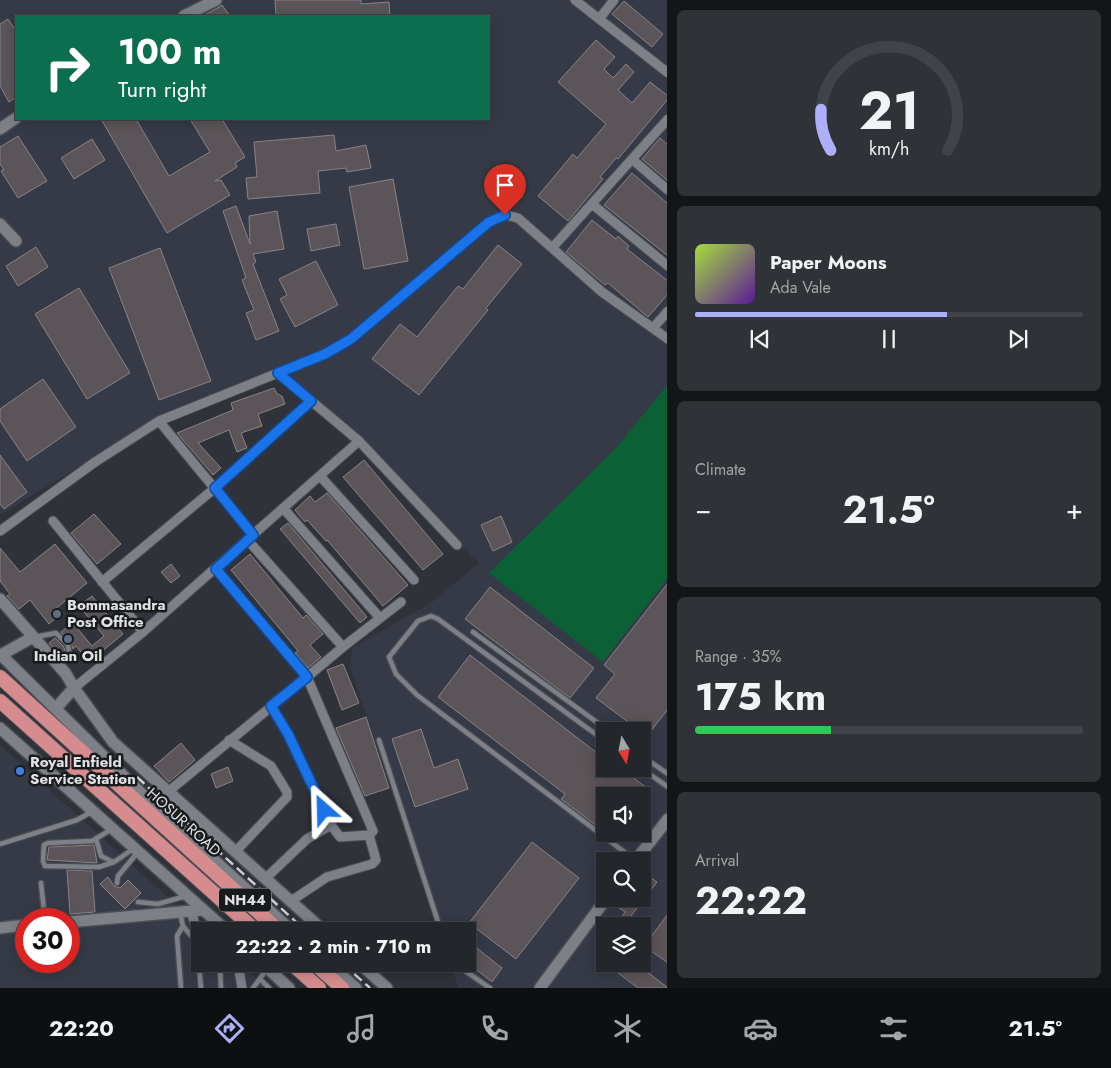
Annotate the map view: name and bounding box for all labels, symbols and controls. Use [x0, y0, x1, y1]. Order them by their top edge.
text: 100 m [118, 27, 221, 77]
icon: right [35, 35, 100, 100]
text: Turn right [118, 73, 206, 105]
text: 21 [859, 73, 919, 149]
text: km/h [869, 136, 909, 162]
pin [484, 164, 526, 215]
icon: arrive [491, 171, 519, 199]
text: Paper Moons [770, 249, 887, 276]
text: Ada Vale [770, 276, 831, 299]
icon: previous [746, 325, 774, 353]
icon: pause [875, 325, 903, 353]
icon: next [1004, 325, 1032, 353]
text: Climate [695, 458, 746, 481]
text: 21.5° [842, 482, 935, 537]
text: − [695, 489, 712, 530]
text: + [1066, 489, 1083, 530]
place label: Bommasandra Post Office [67, 594, 166, 633]
marker: Bommasandra Post Office [51, 608, 63, 620]
marker: Indian Oil [62, 633, 74, 645]
place label: Indian Oil [34, 645, 102, 667]
text: Range · 35% [695, 645, 782, 668]
text: 175 km [695, 669, 826, 724]
north arrow [596, 722, 651, 778]
map controls [596, 722, 651, 972]
place label: Royal Enfield Service Station [30, 751, 136, 790]
marker: Royal Enfield Service Station [14, 765, 26, 777]
street label: HOSUR ROAD [142, 783, 226, 861]
position arrow [297, 783, 349, 835]
button: sound [596, 787, 651, 842]
text: Arrival [695, 849, 739, 872]
button: search [596, 852, 651, 907]
text: 22:22 [695, 873, 807, 928]
road number: NH44 [219, 888, 271, 912]
speed limit sign: 30 [15, 908, 80, 973]
button: layers [596, 917, 651, 972]
text: 22:22 · 2 min · 710 m [236, 933, 431, 960]
icon: directions [212, 1011, 247, 1046]
icon: music [344, 1011, 379, 1046]
icon: phone [477, 1011, 512, 1046]
icon: climate [610, 1011, 645, 1046]
icon: car [743, 1011, 778, 1046]
icon: filters [876, 1011, 911, 1046]
text: 22:20 [49, 1012, 114, 1044]
text: 21.5° [1009, 1012, 1062, 1044]

